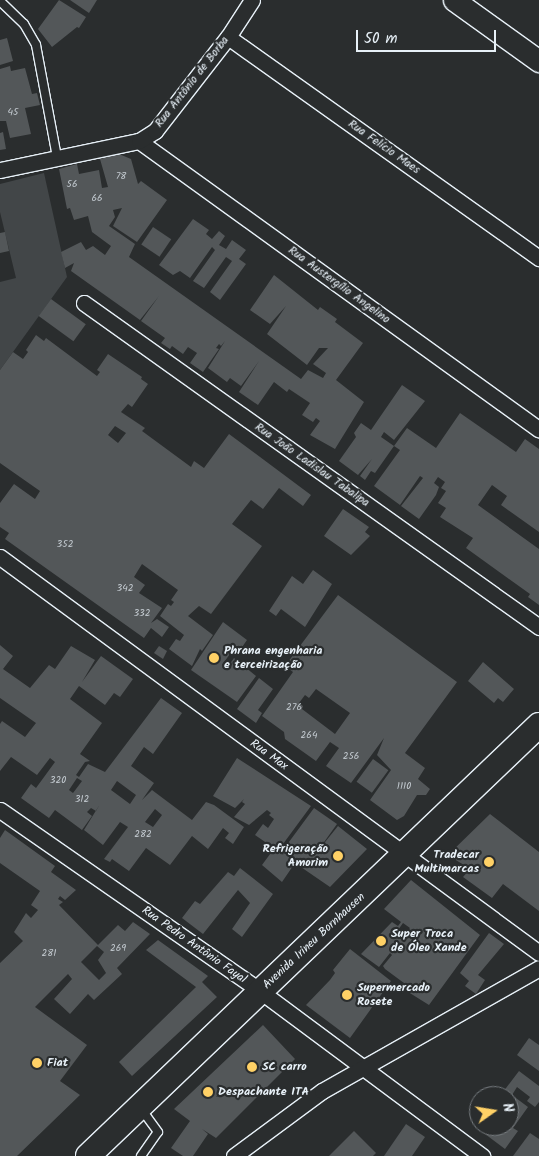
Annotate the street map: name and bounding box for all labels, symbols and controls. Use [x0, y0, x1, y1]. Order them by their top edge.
scale bar [359, 20, 499, 52]
text: 50 m [364, 27, 398, 51]
street label: Rua Antônio de Borba [152, 34, 232, 130]
house number: 45 [8, 107, 18, 119]
street label: Rua Felício Maes [345, 117, 423, 177]
house number: 78 [116, 171, 126, 183]
house number: 56 [67, 179, 77, 191]
house number: 66 [91, 193, 103, 205]
street label: Rua Austergílio Angelino [285, 243, 393, 327]
street label: Rua João Ladislau Tabalipa [252, 420, 372, 510]
house number: 352 [57, 539, 73, 551]
house number: 342 [116, 583, 134, 595]
house number: 332 [133, 608, 151, 620]
place label: Phrana engenharia e terceirização [224, 644, 322, 672]
marker: Phrana engenharia e terceirização [208, 652, 220, 664]
house number: 276 [286, 702, 302, 714]
house number: 264 [301, 730, 317, 742]
street label: Rua Max [247, 736, 291, 774]
house number: 256 [343, 751, 359, 763]
house number: 320 [50, 775, 66, 787]
house number: 1110 [397, 781, 411, 793]
house number: 312 [75, 794, 89, 806]
house number: 282 [134, 829, 152, 841]
place label: Refrigeração Amorim [263, 842, 328, 870]
place label: Tradecar Multimarcas [414, 848, 479, 876]
marker: Refrigeração Amorim [332, 850, 344, 862]
marker: Tradecar Multimarcas [483, 856, 495, 868]
street label: Avenida Irineu Bornhausen [260, 890, 368, 992]
street label: Rua Pedro Antônio Fayal [139, 903, 249, 987]
place label: Super Troca de Óleo Xande [391, 927, 467, 955]
marker: Super Troca de Óleo Xande [375, 935, 387, 947]
house number: 269 [110, 943, 126, 955]
house number: 281 [42, 948, 56, 960]
place label: Supermercado Rosete [357, 981, 430, 1009]
marker: Supermercado Rosete [341, 989, 353, 1001]
place label: Fiat [47, 1056, 68, 1070]
marker: Fiat [31, 1057, 43, 1069]
place label: SC carro [262, 1060, 307, 1074]
marker: SC carro [246, 1061, 258, 1073]
place label: Despachante ITA [218, 1085, 309, 1099]
marker: Despachante ITA [202, 1086, 214, 1098]
north arrow [469, 1086, 519, 1136]
text: N [496, 1101, 519, 1115]

